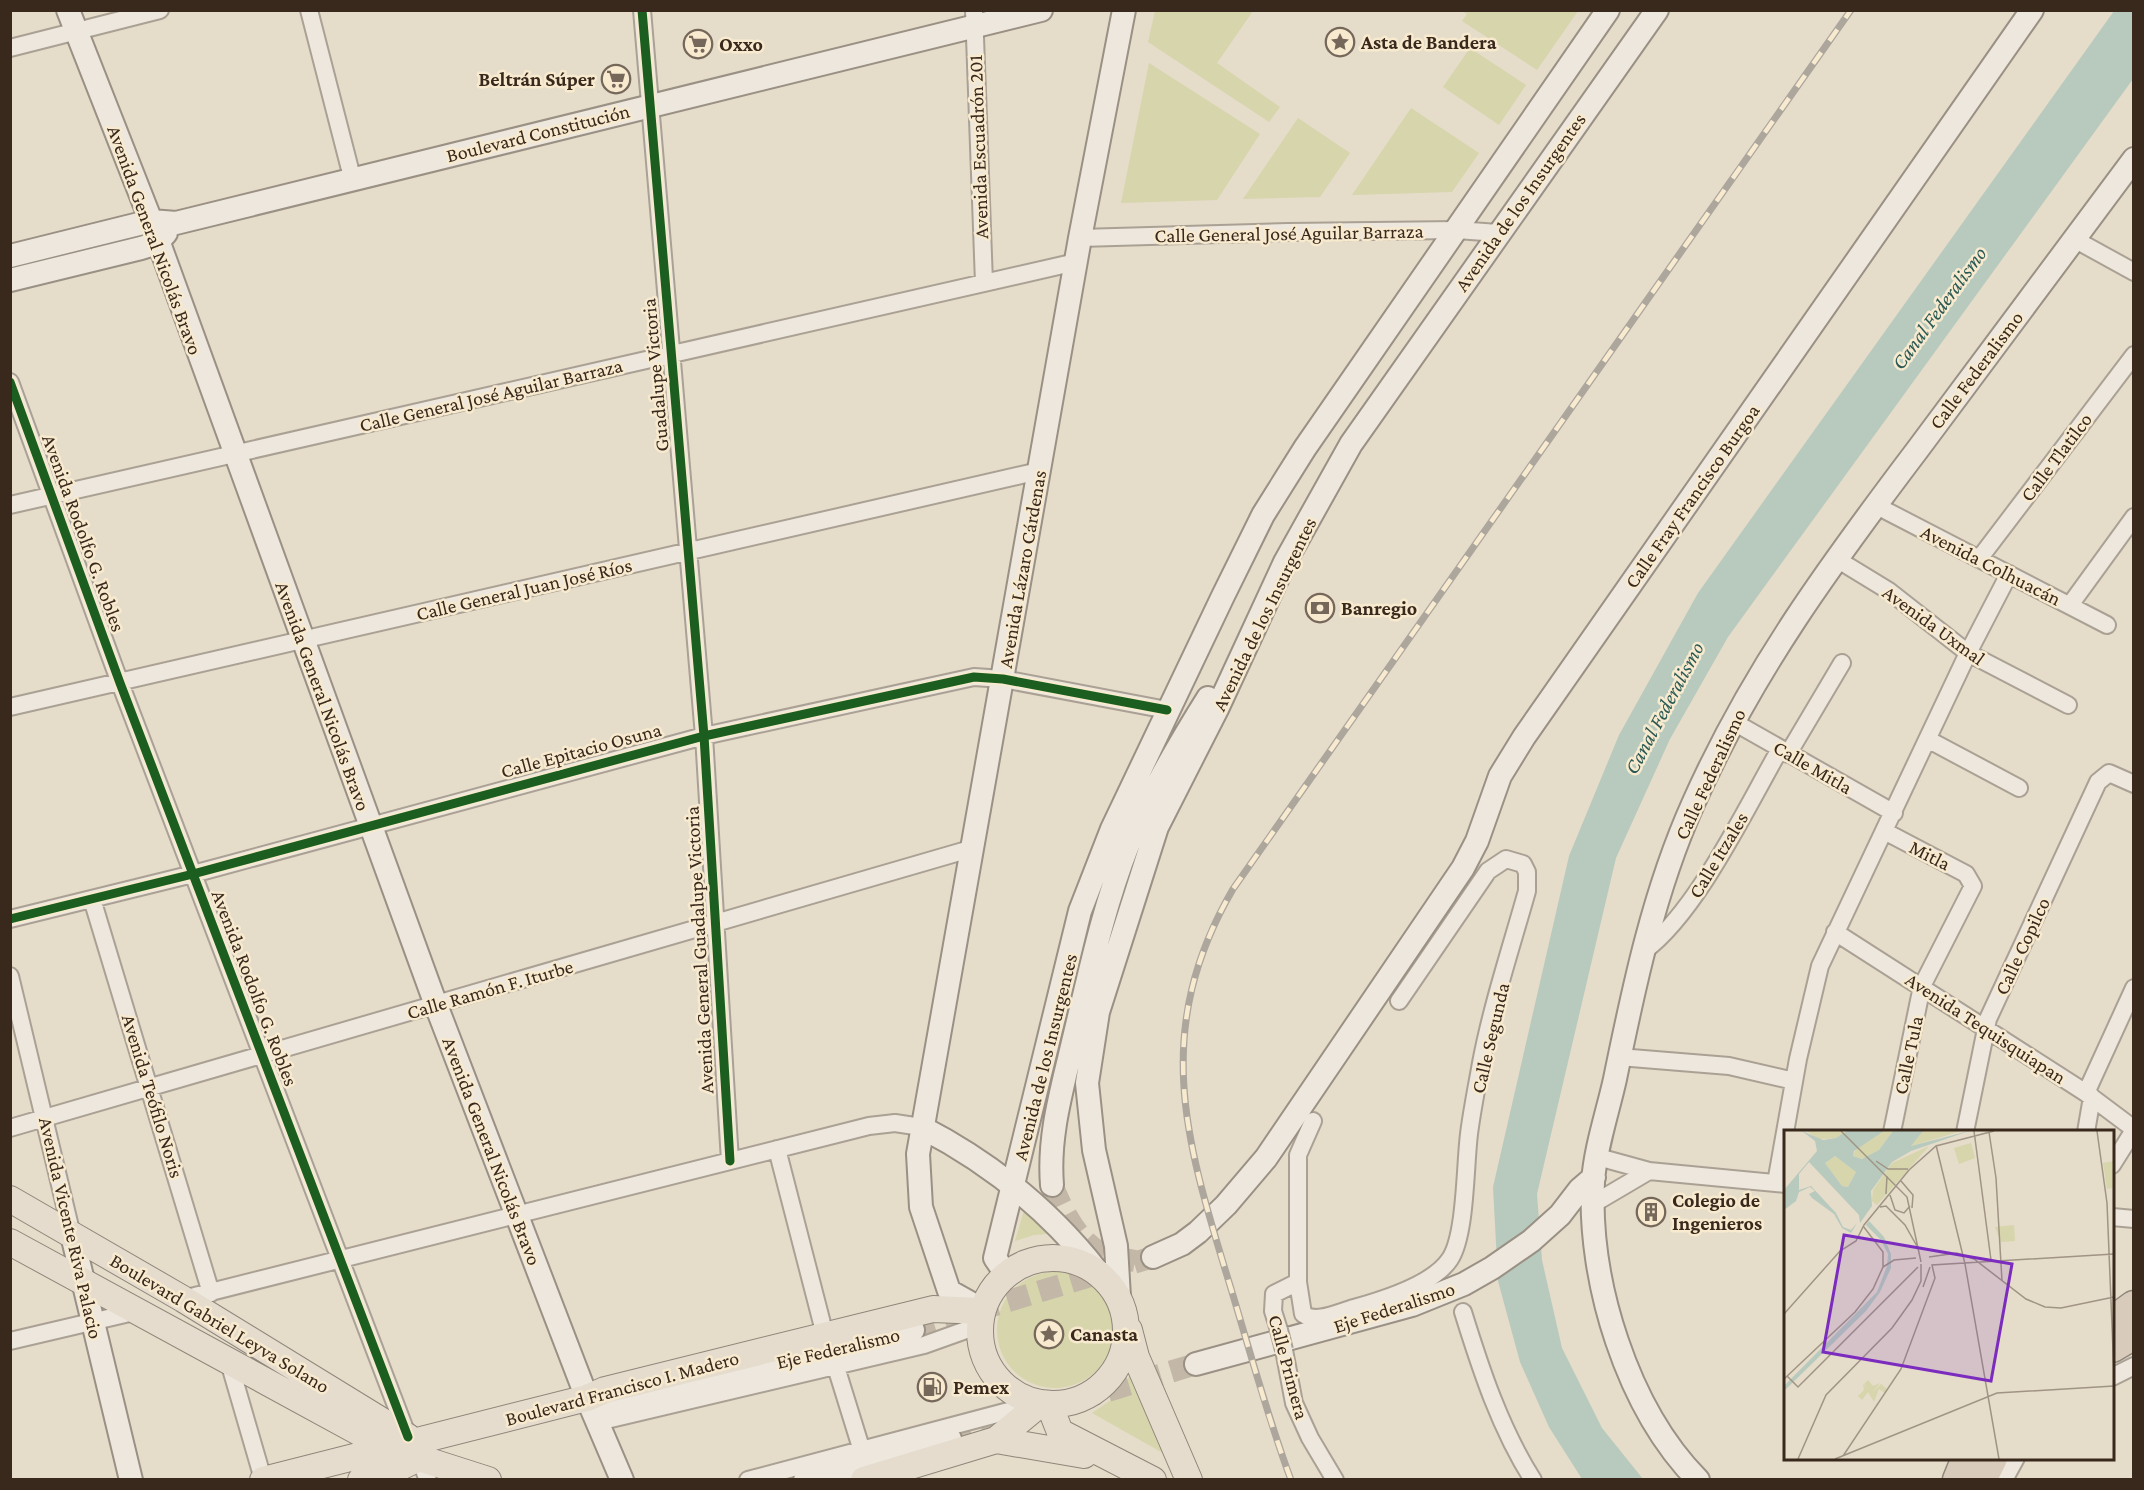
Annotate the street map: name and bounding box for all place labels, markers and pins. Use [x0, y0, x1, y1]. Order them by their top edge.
place icon: Asta de Bandera [1324, 26, 1356, 58]
supermarket icon: Oxxo [682, 28, 714, 60]
place label: Asta de Bandera [1360, 31, 1497, 53]
place label: Oxxo [719, 33, 763, 55]
supermarket icon: Beltrán Súper [600, 63, 632, 95]
place label: Beltrán Súper [479, 68, 595, 90]
bank icon: Banregio [1304, 592, 1336, 624]
place label: Banregio [1341, 597, 1417, 619]
place label: Colegio de Ingenieros [1672, 1189, 1762, 1234]
building icon: Colegio de Ingenieros [1635, 1196, 1667, 1228]
place icon: Canasta [1033, 1318, 1065, 1350]
place label: Canasta [1070, 1323, 1138, 1345]
fuel station icon: Pemex [916, 1371, 948, 1403]
place label: Pemex [953, 1376, 1010, 1398]

